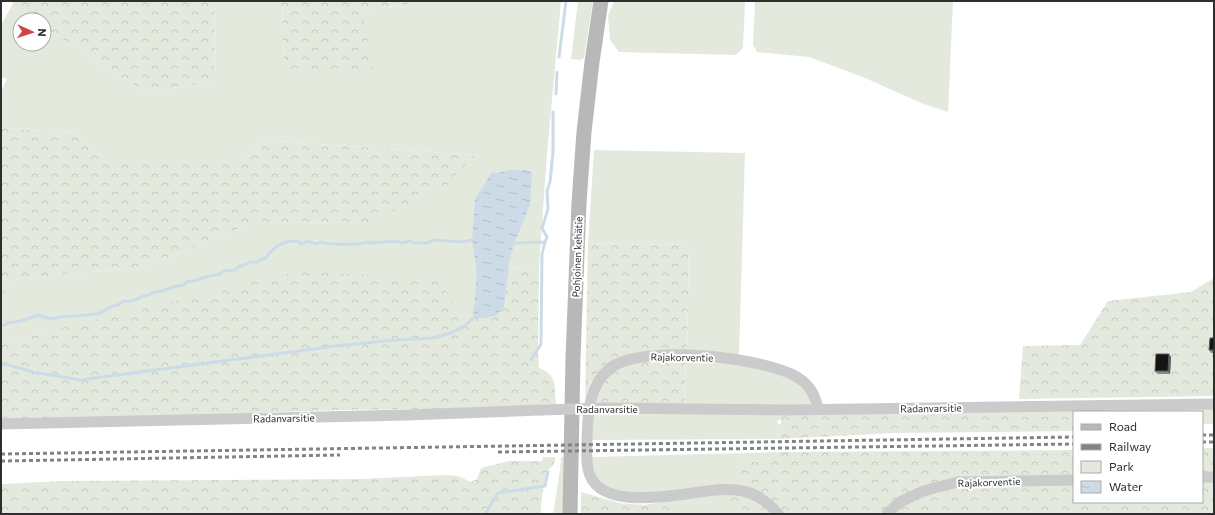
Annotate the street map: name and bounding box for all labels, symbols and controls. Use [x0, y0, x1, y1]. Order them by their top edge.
north arrow [12, 12, 52, 52]
text: N [36, 28, 49, 37]
street label: Pohjoinen kehätie [570, 216, 584, 298]
street label: Rajakorventie [651, 350, 713, 364]
street label: Radanvarsitie [900, 401, 962, 415]
street label: Radanvarsitie [576, 403, 638, 415]
street label: Radanvarsitie [253, 411, 315, 425]
legend [1073, 411, 1203, 503]
text: Road [1109, 419, 1137, 433]
text: Railway [1109, 439, 1151, 453]
text: Park [1109, 459, 1135, 473]
street label: Rajakorventie [957, 475, 1021, 489]
text: Water [1109, 479, 1143, 493]

